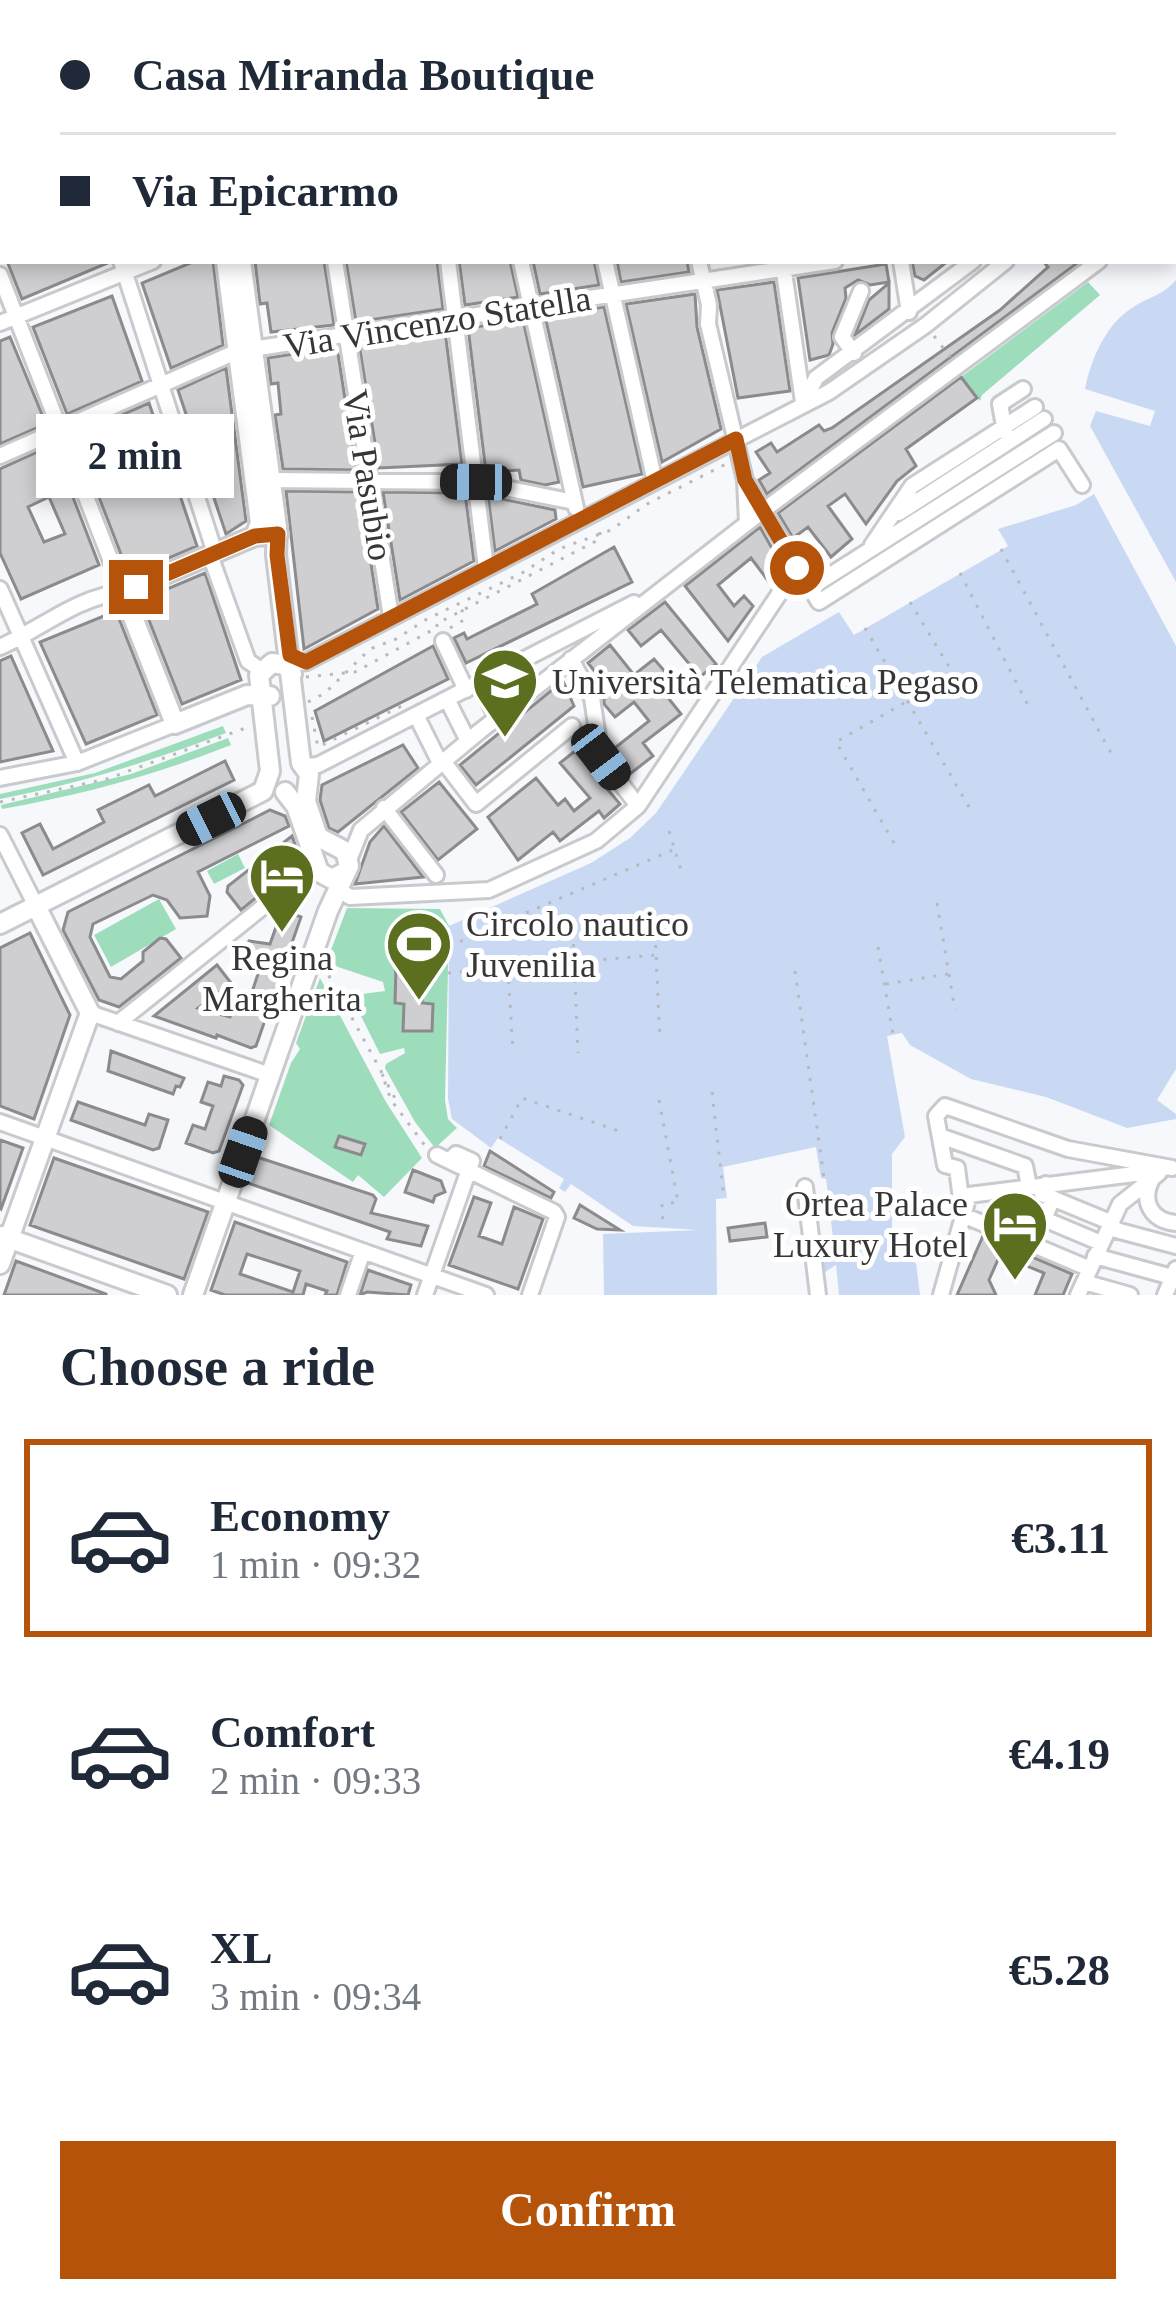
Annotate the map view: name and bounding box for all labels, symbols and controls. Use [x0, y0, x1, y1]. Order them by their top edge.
text: Casa Miranda Boutique [132, 50, 595, 100]
text: Via Epicarmo [132, 166, 399, 216]
street label: Via Vincenzo Statella [280, 278, 594, 366]
street label: Via Pasubio [335, 387, 401, 564]
callout: 2 min [37, 413, 235, 497]
text: 2 min [88, 434, 182, 477]
car [440, 463, 512, 501]
route start [770, 541, 824, 595]
route end [109, 560, 163, 614]
school or university icon: Università Telematica Pegaso [470, 646, 540, 740]
place label: Università Telematica Pegaso [552, 662, 979, 702]
car [565, 717, 637, 797]
car [171, 787, 251, 851]
hotel icon: Regina Margherita [247, 841, 317, 935]
place label: Circolo nautico Juvenilia [466, 904, 689, 985]
sports icon: Circolo nautico Juvenilia [384, 909, 454, 1003]
place label: Regina Margherita [202, 938, 362, 1019]
car [214, 1112, 272, 1192]
place label: Ortea Palace Luxury Hotel [773, 1184, 968, 1265]
hotel icon: Ortea Palace Luxury Hotel [980, 1189, 1050, 1283]
text: Choose a ride [60, 1337, 375, 1397]
icon: car [66, 1484, 174, 1592]
text: Economy [210, 1491, 390, 1541]
text: €3.11 [1011, 1513, 1110, 1563]
text: 1 min · 09:32 [210, 1543, 421, 1586]
icon: car [66, 1700, 174, 1808]
text: Comfort [210, 1707, 375, 1757]
text: €4.19 [1009, 1729, 1110, 1779]
text: 2 min · 09:33 [210, 1759, 421, 1802]
icon: car [66, 1916, 174, 2024]
text: XL [210, 1923, 273, 1973]
text: €5.28 [1009, 1945, 1110, 1995]
text: 3 min · 09:34 [210, 1975, 421, 2018]
button: Confirm [60, 2141, 1116, 2279]

